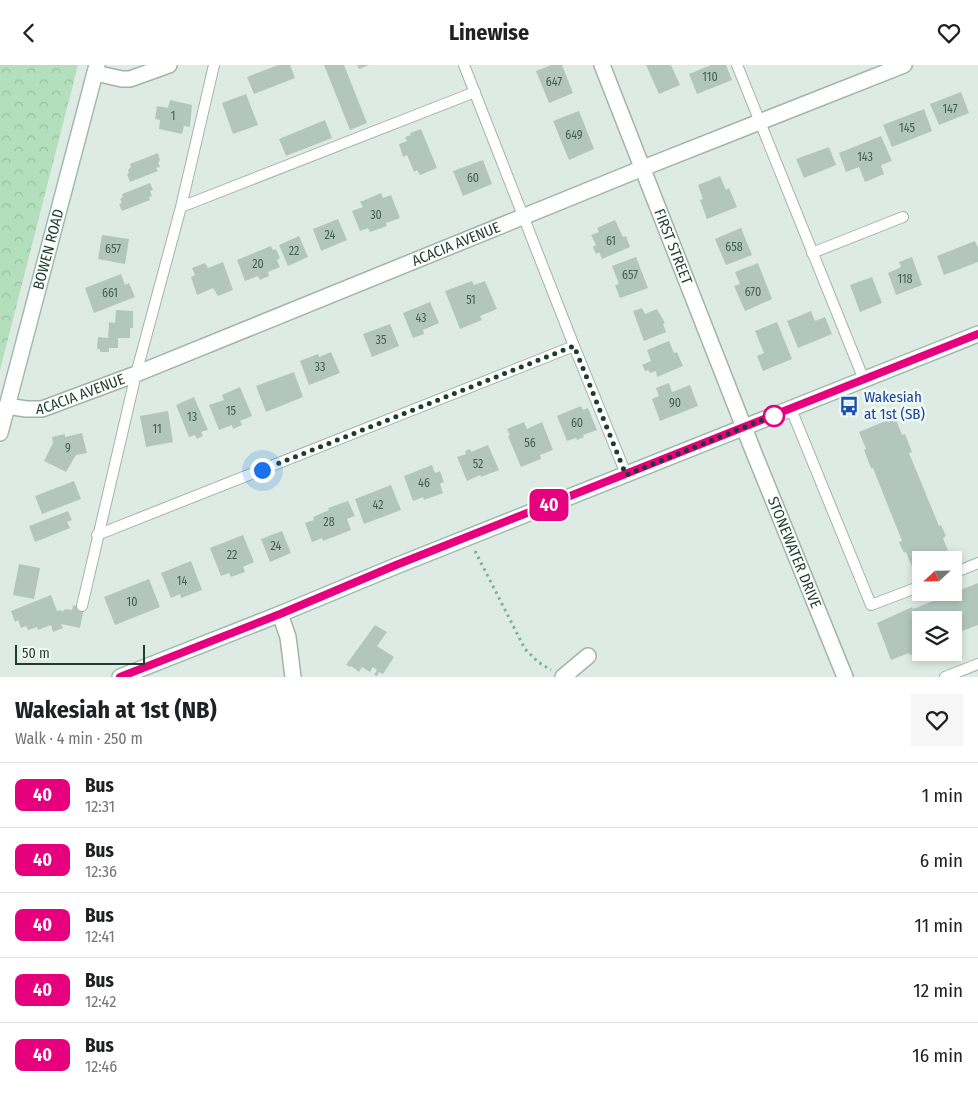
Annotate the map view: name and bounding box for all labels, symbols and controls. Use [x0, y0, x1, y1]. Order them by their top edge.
icon: back [15, 19, 43, 47]
text: Linewise [449, 19, 529, 46]
icon: heart [935, 19, 963, 47]
house number: 110 [702, 70, 718, 84]
house number: 647 [546, 75, 562, 89]
house number: 147 [942, 102, 958, 116]
house number: 1 [171, 109, 175, 123]
house number: 145 [899, 121, 915, 135]
house number: 649 [565, 128, 583, 142]
house number: 143 [857, 150, 873, 164]
house number: 60 [467, 171, 479, 185]
street label: FIRST STREET [650, 206, 696, 287]
street label: BOWEN ROAD [29, 207, 68, 291]
house number: 30 [370, 208, 382, 222]
street label: ACACIA AVENUE [409, 218, 503, 270]
house number: 24 [325, 228, 336, 242]
house number: 61 [606, 234, 616, 248]
house number: 658 [725, 240, 743, 254]
house number: 657 [105, 242, 121, 256]
house number: 22 [289, 244, 299, 258]
house number: 20 [252, 257, 264, 271]
house number: 657 [622, 268, 638, 282]
house number: 118 [897, 272, 913, 286]
house number: 670 [745, 285, 761, 299]
house number: 661 [102, 286, 118, 300]
house number: 51 [466, 293, 476, 307]
house number: 43 [415, 311, 427, 325]
house number: 35 [376, 333, 387, 347]
house number: 33 [315, 360, 325, 374]
street label: ACACIA AVENUE [36, 370, 127, 418]
place label: Wakesiah at 1st (SB) [864, 388, 925, 423]
bus stop icon: Wakesiah at 1st (SB) [838, 395, 860, 417]
house number: 90 [669, 396, 681, 410]
house number: 15 [226, 404, 237, 418]
unlabelled marker [763, 405, 785, 427]
house number: 13 [187, 410, 197, 424]
house number: 60 [571, 416, 583, 430]
house number: 11 [152, 422, 162, 436]
house number: 56 [524, 436, 536, 450]
house number: 9 [65, 441, 71, 455]
house number: 52 [473, 457, 483, 471]
your location [250, 458, 275, 483]
house number: 46 [418, 476, 430, 490]
line badge: 40 [526, 489, 572, 521]
text: 40 [539, 494, 559, 516]
street label: STONEWATER DRIVE [764, 494, 825, 611]
house number: 42 [373, 498, 383, 512]
house number: 28 [323, 515, 335, 529]
house number: 24 [271, 539, 282, 553]
house number: 22 [227, 548, 237, 562]
north arrow [912, 551, 962, 601]
map controls [912, 551, 962, 661]
house number: 14 [177, 574, 187, 588]
house number: 10 [127, 595, 137, 609]
button: layers [912, 611, 962, 661]
scale bar [15, 642, 145, 665]
text: 50 m [22, 645, 50, 662]
button: heart [911, 694, 963, 746]
text: Wakesiah at 1st (NB) [15, 696, 217, 724]
text: Walk · 4 min · 250 m [15, 729, 143, 748]
text: Bus [85, 774, 114, 797]
text: 40 [33, 784, 52, 806]
text: 1 min [922, 784, 963, 807]
text: 12:31 [85, 797, 115, 816]
text: Bus [85, 839, 114, 862]
text: 40 [33, 849, 52, 871]
text: 6 min [920, 849, 963, 872]
text: 12:36 [85, 862, 117, 881]
text: Bus [85, 904, 114, 927]
text: 40 [33, 914, 52, 936]
text: 11 min [915, 914, 963, 937]
text: 12:41 [85, 927, 115, 946]
text: Bus [85, 969, 114, 992]
text: 40 [33, 979, 52, 1001]
text: 12 min [913, 979, 963, 1002]
text: 12:42 [85, 992, 116, 1011]
text: Bus [85, 1034, 114, 1057]
text: 40 [33, 1044, 52, 1066]
text: 16 min [912, 1044, 963, 1067]
text: 12:46 [85, 1057, 117, 1076]

